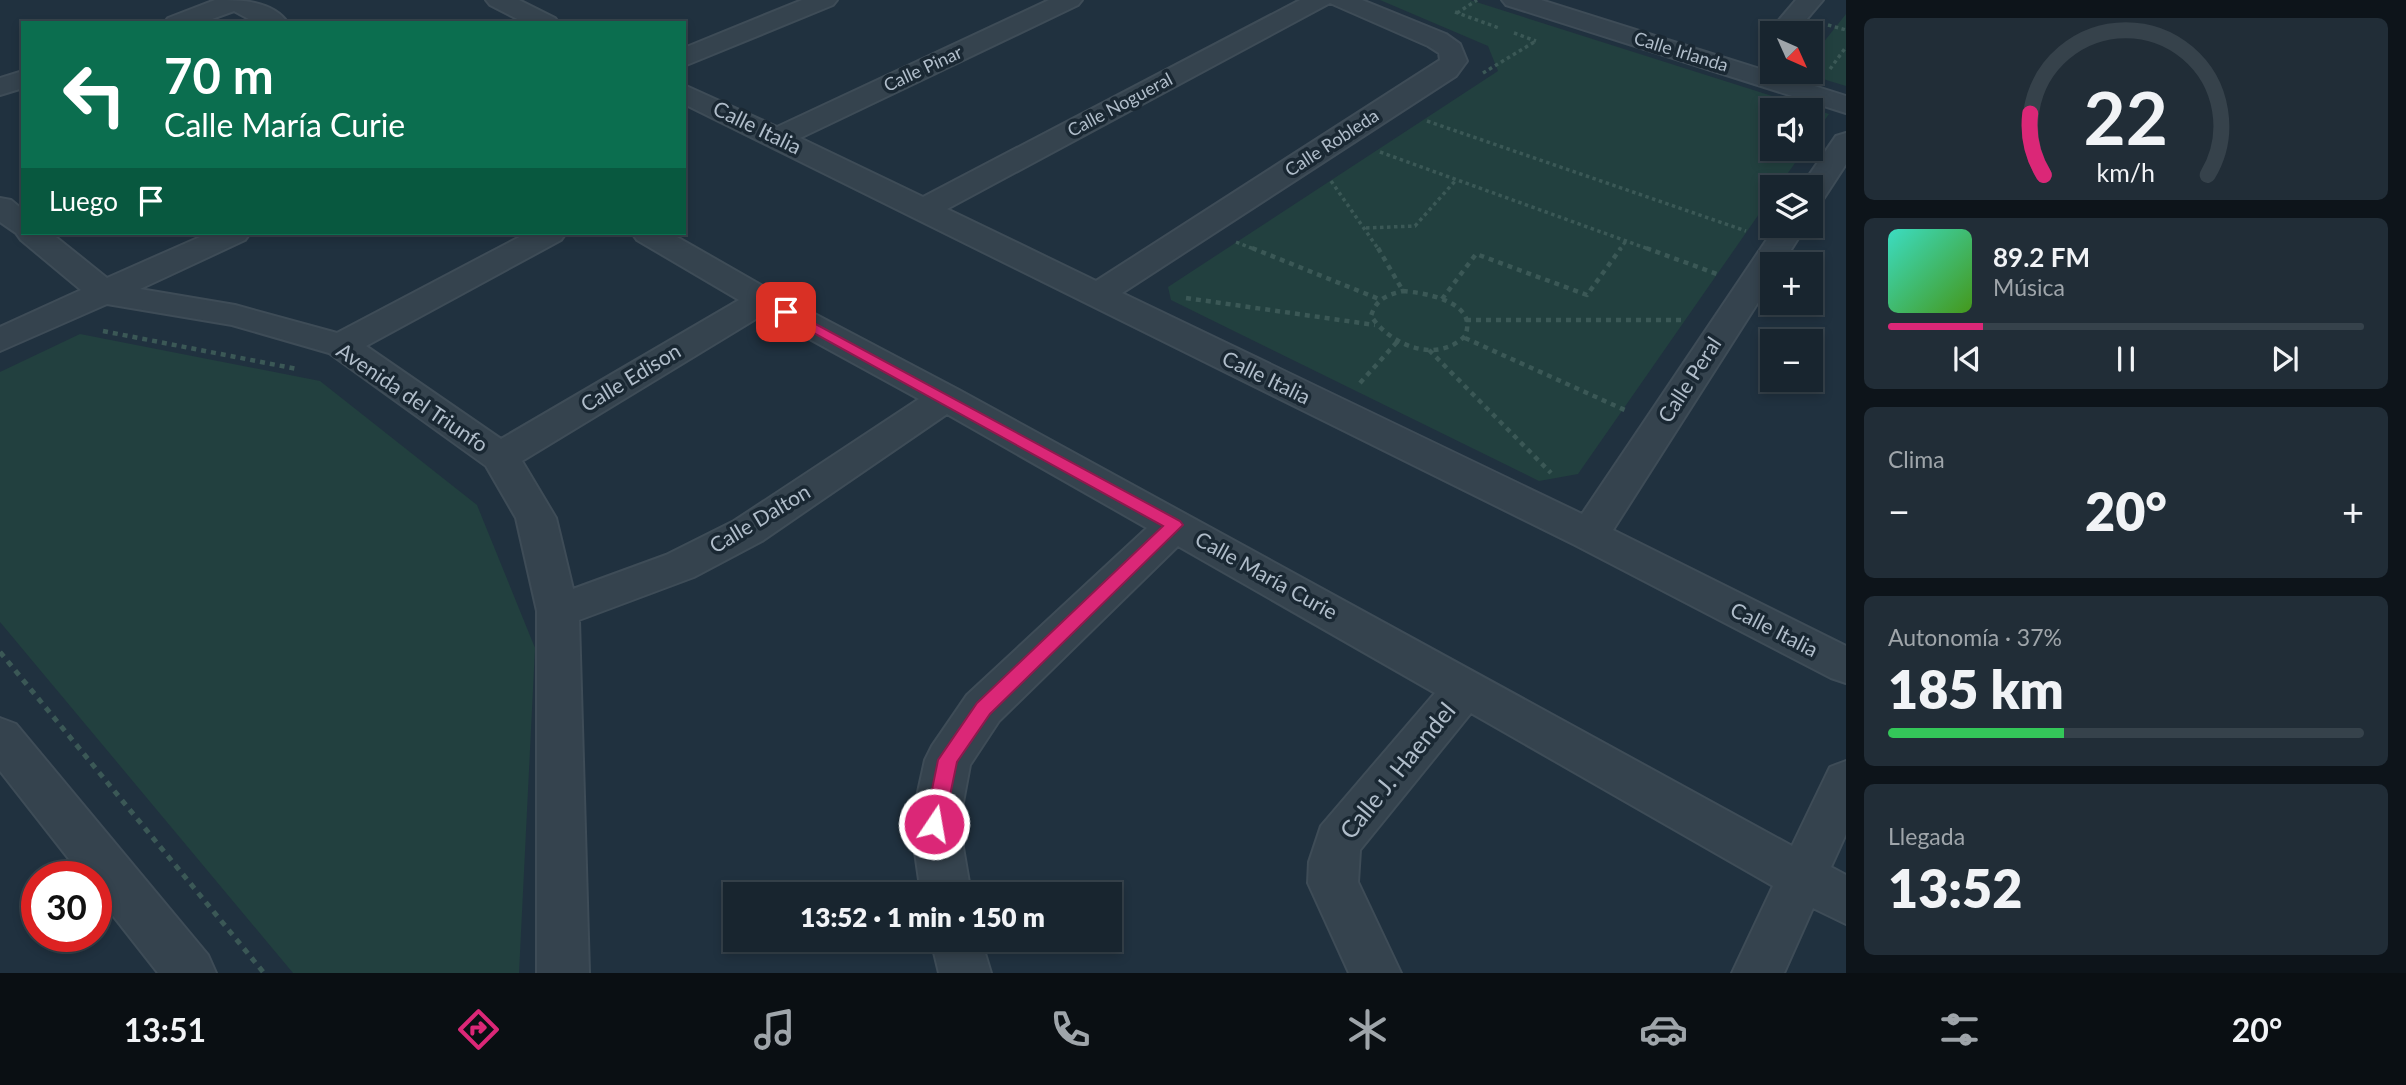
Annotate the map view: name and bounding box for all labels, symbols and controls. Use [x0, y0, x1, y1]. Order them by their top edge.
north arrow [1760, 21, 1824, 84]
map controls [1760, 21, 1823, 392]
street label: Calle Irlanda [1632, 26, 1731, 76]
street label: Calle Pinar [880, 40, 966, 96]
text: 70 m [164, 46, 274, 104]
icon: left [49, 49, 140, 140]
street label: Calle Nogueral [1063, 67, 1176, 141]
text: 22 [2084, 73, 2168, 161]
street label: Calle Italia [710, 95, 806, 159]
button: sound [1760, 98, 1823, 161]
street label: Calle Robleda [1280, 104, 1382, 181]
text: Calle María Curie [164, 105, 405, 144]
text: km/h [2097, 157, 2155, 187]
button: layers [1760, 175, 1823, 238]
icon: arrive [132, 182, 170, 220]
text: Luego [49, 185, 118, 217]
text: 89.2 FM [1993, 241, 2090, 273]
button: + [1760, 252, 1823, 315]
text: Música [1993, 273, 2065, 301]
pin [756, 282, 816, 342]
icon: arrive [767, 293, 805, 331]
button: − [1760, 329, 1823, 392]
street label: Calle Peral [1652, 332, 1726, 427]
street label: Avenida del Triunfo [333, 337, 493, 457]
street label: Calle Edison [576, 337, 685, 416]
icon: previous [1948, 340, 1986, 378]
icon: pause [2107, 340, 2145, 378]
icon: next [2266, 340, 2304, 378]
street label: Calle Italia [1219, 345, 1315, 409]
text: Clima [1888, 445, 1945, 473]
street label: Calle Dalton [704, 478, 814, 558]
text: 20° [2085, 480, 2167, 542]
text: − [1888, 488, 1910, 534]
text: + [2342, 488, 2364, 534]
street label: Calle María Curie [1191, 525, 1342, 624]
street label: Calle Italia [1727, 596, 1823, 661]
text: Autonomía · 37% [1888, 623, 2062, 651]
text: 185 km [1888, 658, 2064, 720]
street label: Calle J. Haendel [1333, 696, 1461, 844]
position arrow [897, 787, 971, 861]
text: Llegada [1888, 822, 1965, 850]
text: 13:52 [1888, 857, 2022, 919]
speed limit sign: 30 [21, 861, 112, 952]
text: 13:52 · 1 min · 150 m [800, 901, 1045, 933]
icon: directions [454, 1005, 503, 1054]
icon: music [750, 1005, 799, 1054]
icon: phone [1046, 1005, 1095, 1054]
icon: climate [1343, 1005, 1392, 1054]
icon: car [1639, 1005, 1688, 1054]
icon: filters [1935, 1005, 1984, 1054]
text: 13:51 [124, 1010, 206, 1049]
text: 20° [2232, 1010, 2282, 1049]

